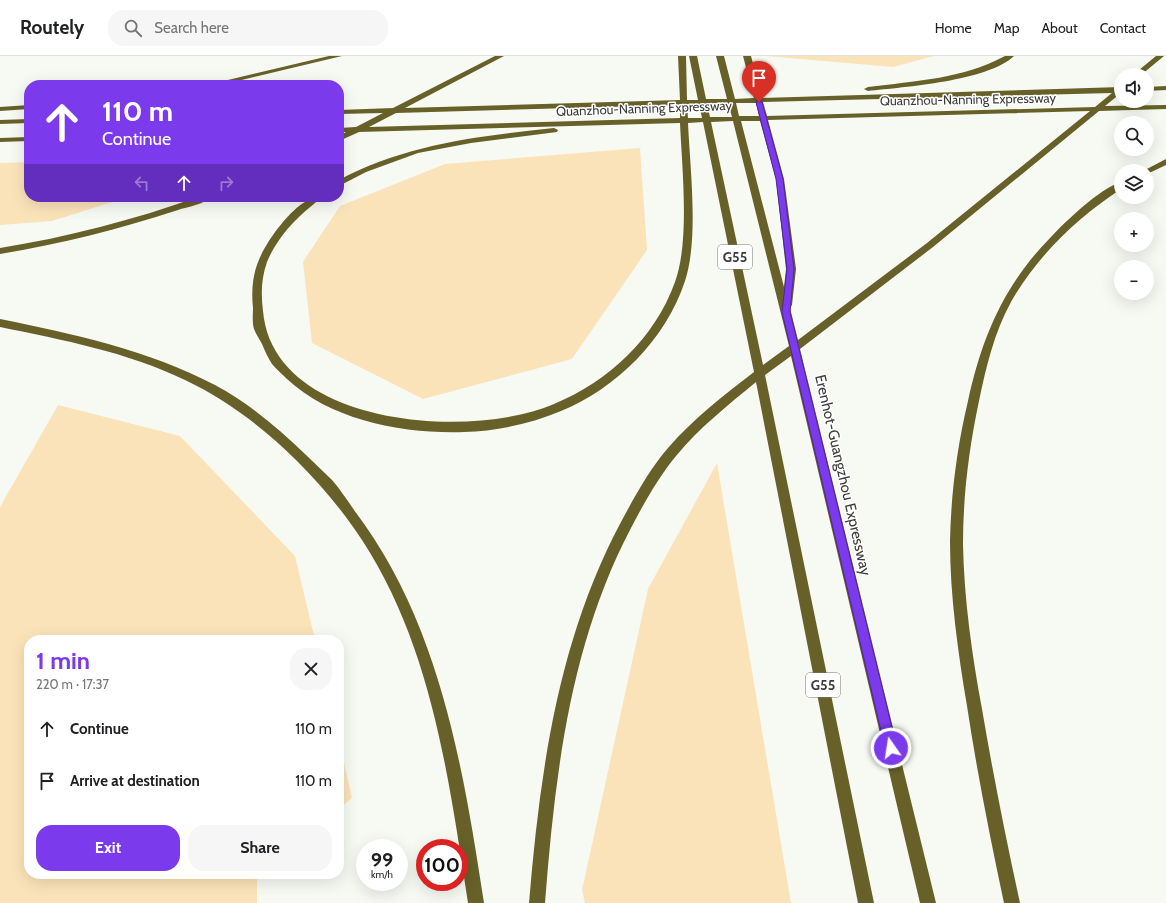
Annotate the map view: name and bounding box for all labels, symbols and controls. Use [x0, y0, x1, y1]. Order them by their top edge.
search box [108, 10, 388, 46]
text: Routely [20, 16, 84, 39]
icon: search [122, 17, 144, 39]
text: Search here [154, 19, 229, 37]
text: Home [935, 19, 972, 37]
text: Map [994, 19, 1019, 37]
text: About [1041, 19, 1078, 37]
text: Contact [1100, 19, 1146, 37]
pin [742, 61, 776, 102]
icon: arrive [748, 67, 770, 89]
map controls [1114, 68, 1154, 300]
button: sound [1114, 68, 1154, 108]
street label: Quanzhou-Nanning Expressway [880, 89, 1057, 109]
text: 110 m [102, 94, 173, 128]
icon: ahead [36, 96, 88, 148]
street label: Quanzhou-Nanning Expressway [556, 97, 733, 119]
button: search [1114, 116, 1154, 156]
text: Continue [102, 128, 171, 150]
button: layers [1114, 164, 1154, 204]
icon: left [131, 172, 153, 194]
icon: ahead [173, 172, 195, 194]
icon: right [215, 172, 237, 194]
button: + [1114, 212, 1154, 252]
road number: G55 [718, 245, 752, 269]
button: − [1114, 260, 1154, 300]
street label: Erenhot-Guangzhou Expressway [811, 373, 875, 578]
text: 1 min [36, 646, 90, 675]
button: close [290, 648, 332, 690]
road number: G55 [806, 673, 840, 697]
text: 220 m · 17:37 [36, 676, 109, 692]
icon: ahead [36, 718, 58, 740]
text: Continue [70, 720, 129, 738]
text: 110 m [295, 720, 332, 738]
position arrow [870, 727, 912, 769]
icon: arrive [36, 770, 58, 792]
text: Arrive at destination [70, 772, 200, 790]
text: 110 m [295, 772, 332, 790]
button: Exit [36, 825, 180, 871]
button: Share [188, 825, 332, 871]
speed limit sign: 100 [416, 839, 468, 891]
text: 99 [371, 848, 393, 872]
text: km/h [371, 868, 393, 881]

